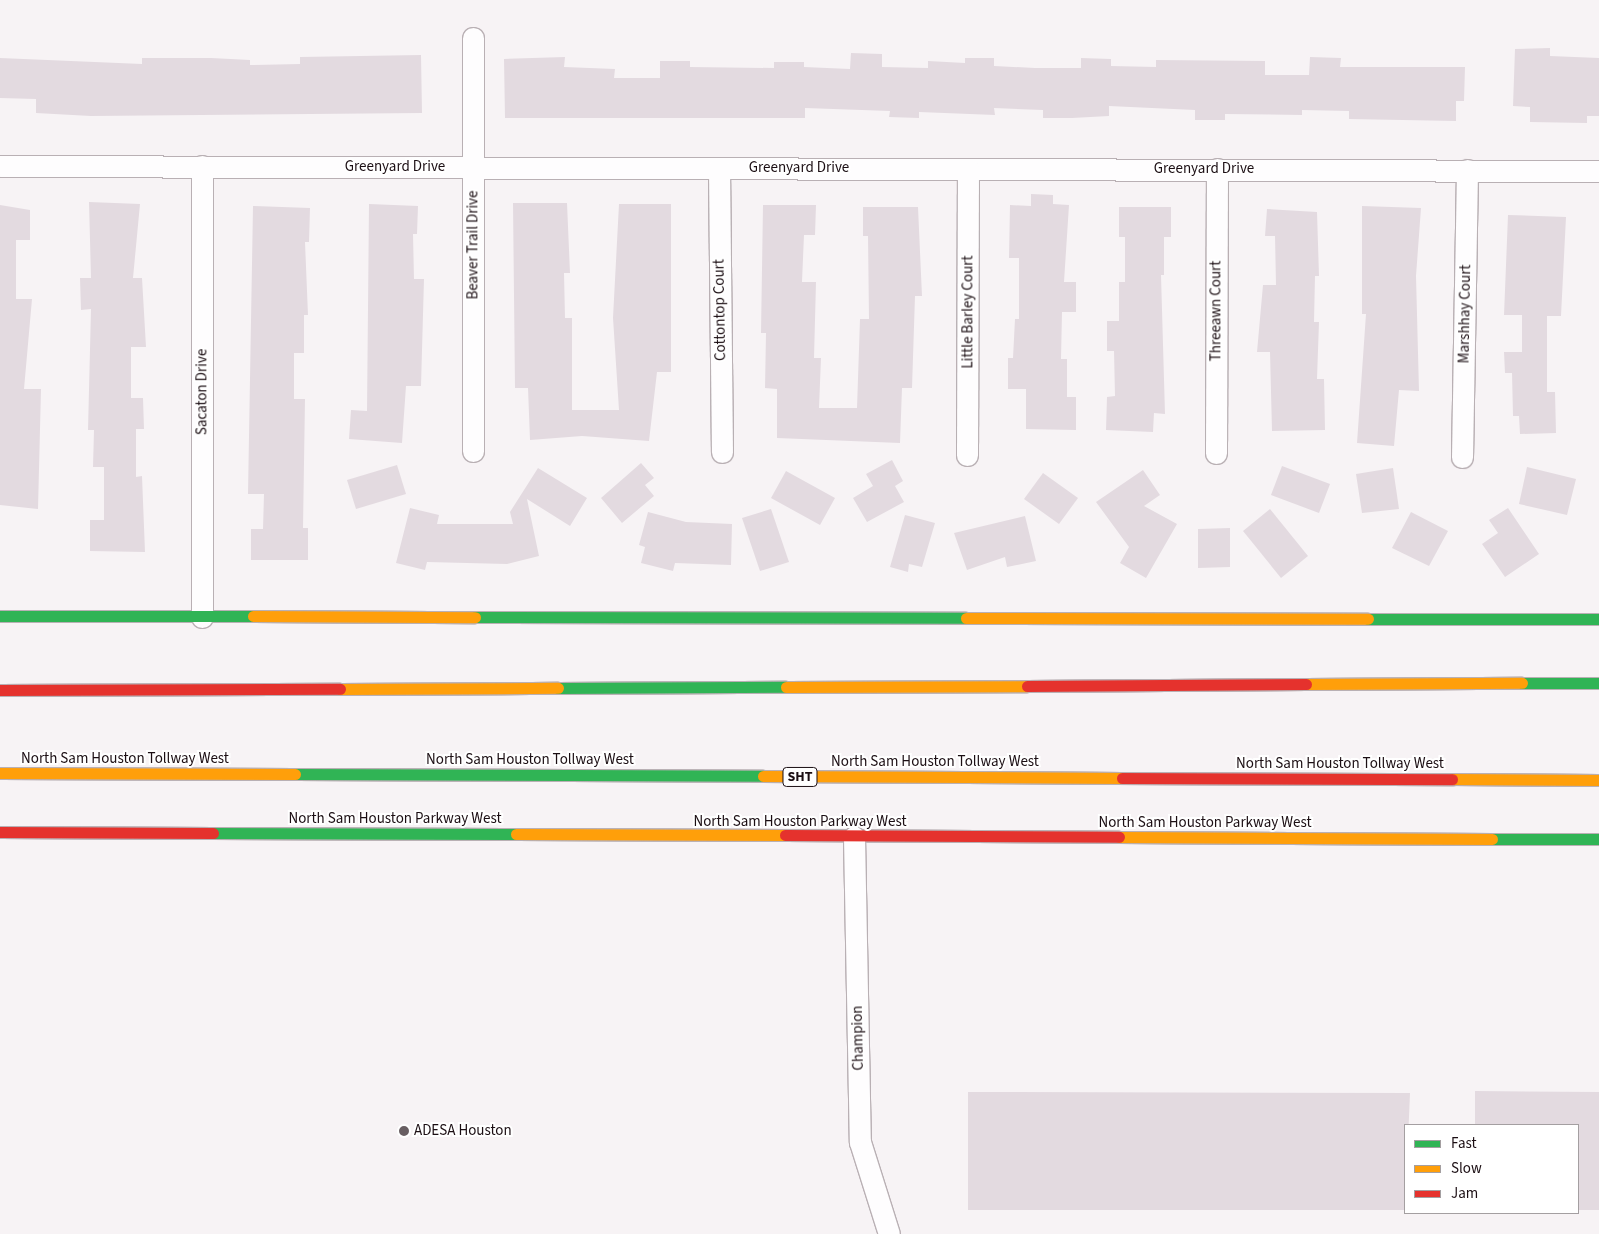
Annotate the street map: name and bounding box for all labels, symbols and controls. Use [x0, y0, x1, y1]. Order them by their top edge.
street label: Greenyard Drive [345, 158, 445, 176]
street label: Greenyard Drive [749, 159, 849, 177]
street label: Greenyard Drive [1154, 160, 1254, 178]
street label: Beaver Trail Drive [464, 191, 482, 299]
street label: Little Barley Court [959, 255, 977, 369]
street label: Cottontop Court [710, 259, 730, 361]
street label: Threeawn Court [1207, 261, 1225, 361]
street label: Marshhay Court [1455, 264, 1475, 364]
street label: Sacaton Drive [193, 349, 211, 435]
street label: North Sam Houston Tollway West [21, 750, 229, 768]
street label: North Sam Houston Tollway West [426, 751, 634, 769]
street label: North Sam Houston Tollway West [831, 753, 1039, 771]
street label: North Sam Houston Tollway West [1236, 755, 1444, 773]
road number: SHT [781, 766, 819, 789]
street label: North Sam Houston Parkway West [288, 810, 502, 828]
street label: North Sam Houston Parkway West [693, 813, 907, 831]
street label: North Sam Houston Parkway West [1098, 814, 1312, 832]
street label: Champion [848, 1005, 868, 1071]
place label: ADESA Houston [414, 1122, 512, 1140]
legend [1404, 1124, 1579, 1214]
marker: ADESA Houston [398, 1125, 410, 1137]
text: Fast [1451, 1133, 1477, 1154]
text: Slow [1451, 1158, 1482, 1179]
text: Jam [1451, 1183, 1478, 1204]

